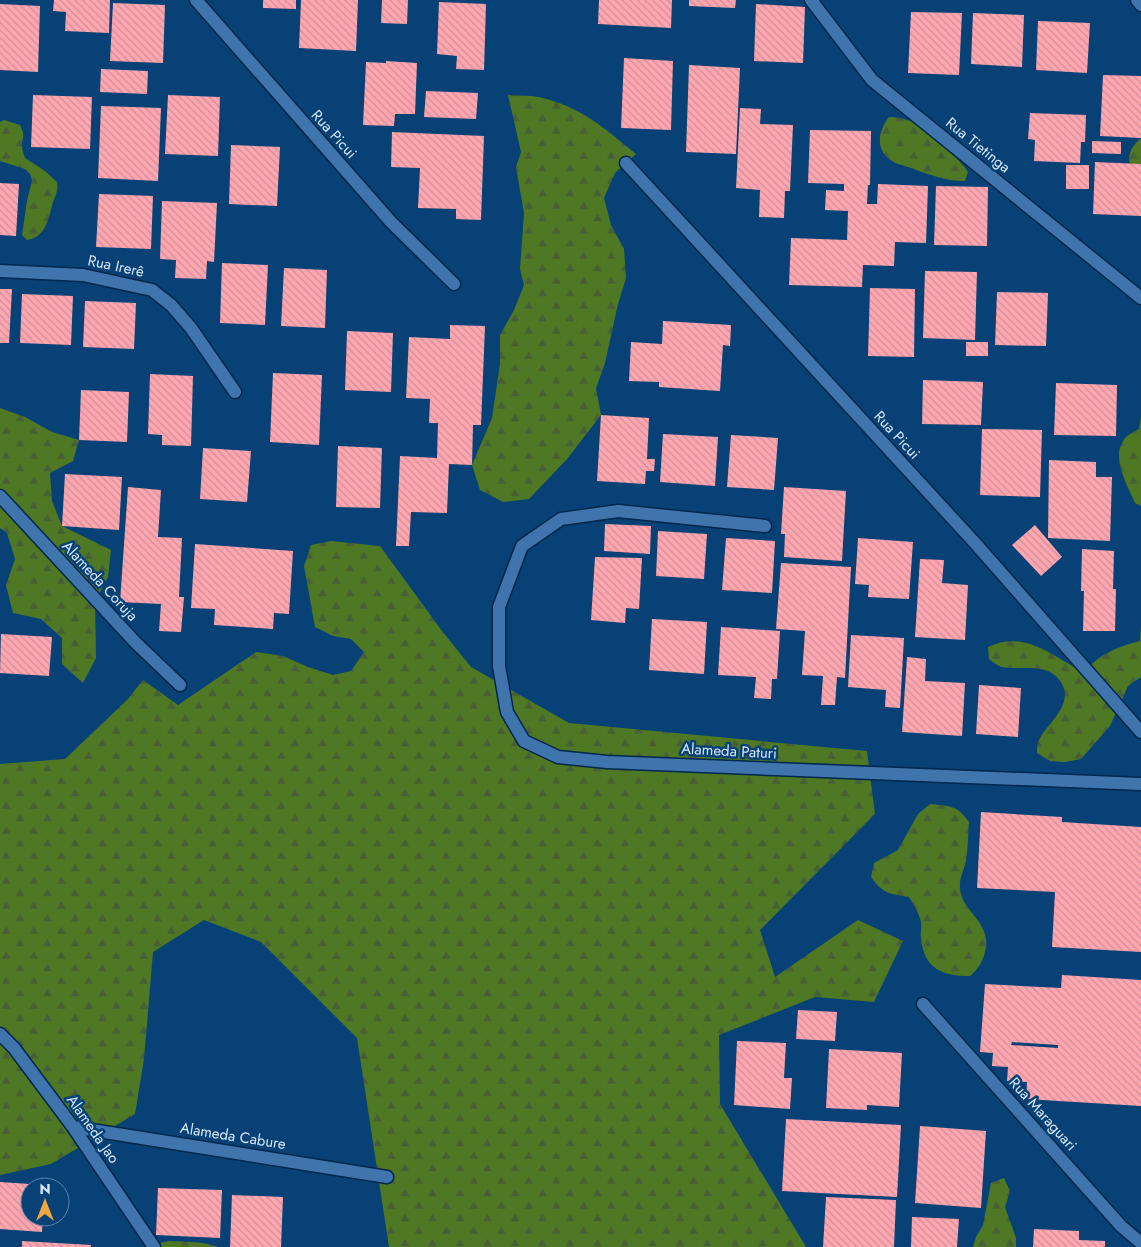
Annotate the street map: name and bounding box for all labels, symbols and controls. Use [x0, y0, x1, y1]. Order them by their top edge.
street label: Rua Picui [306, 105, 362, 163]
street label: Rua Tietinga [941, 112, 1015, 178]
street label: Rua Irerê [86, 249, 146, 283]
street label: Rua Picui [869, 406, 925, 464]
street label: Alameda Coruja [57, 536, 143, 626]
street label: Alameda Paturi [681, 738, 777, 764]
street label: Rua Maraguari [1004, 1072, 1082, 1156]
street label: Alameda Jao [61, 1090, 125, 1168]
street label: Alameda Cabure [179, 1117, 288, 1155]
north arrow [20, 1177, 70, 1227]
text: N [39, 1179, 51, 1199]

